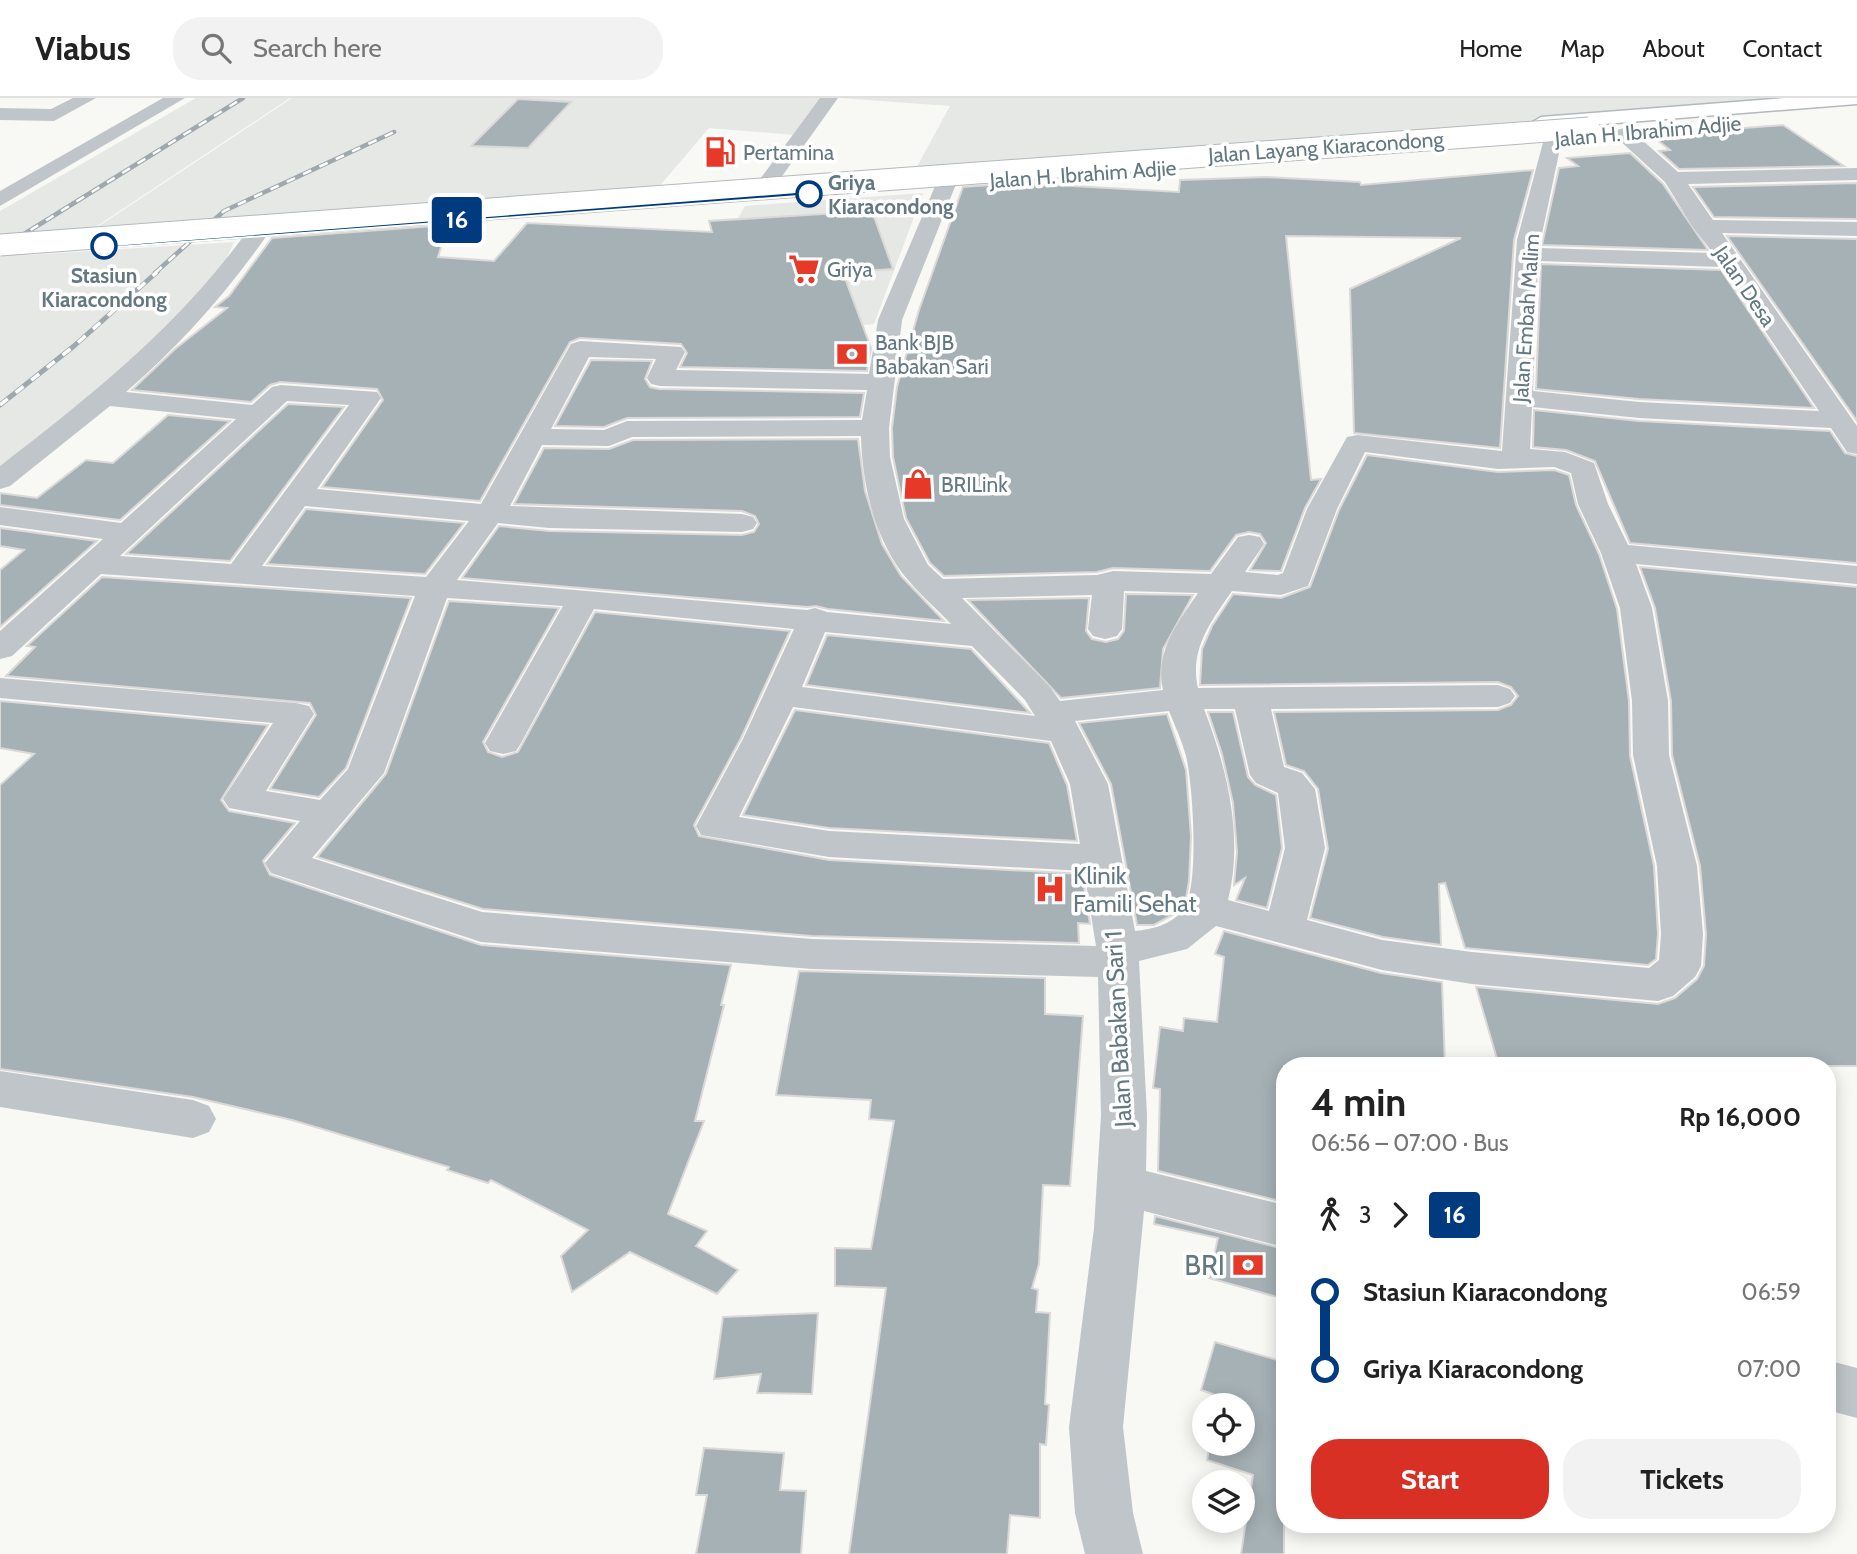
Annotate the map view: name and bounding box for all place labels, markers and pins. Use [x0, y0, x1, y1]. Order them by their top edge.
fuel station icon: Pertamina [703, 135, 737, 169]
place label: Pertamina [743, 140, 834, 165]
place label: Griya Kiaracondong [828, 170, 954, 219]
marker: Griya Kiaracondong [796, 181, 822, 207]
marker: Stasiun Kiaracondong [91, 233, 117, 259]
supermarket icon: Griya [787, 252, 821, 286]
place label: Griya [827, 257, 873, 282]
place label: Stasiun Kiaracondong [41, 263, 167, 312]
place label: Bank BJB Babakan Sari [875, 330, 989, 379]
bank icon: Bank BJB Babakan Sari [835, 337, 869, 371]
shop icon: BRILink [901, 467, 935, 501]
place label: BRILink [941, 472, 1008, 497]
place label: Klinik Famili Sehat [1073, 861, 1197, 918]
hospital icon: Klinik Famili Sehat [1033, 872, 1067, 906]
place label: BRI [1184, 1248, 1225, 1282]
bank icon: BRI [1231, 1248, 1265, 1282]

